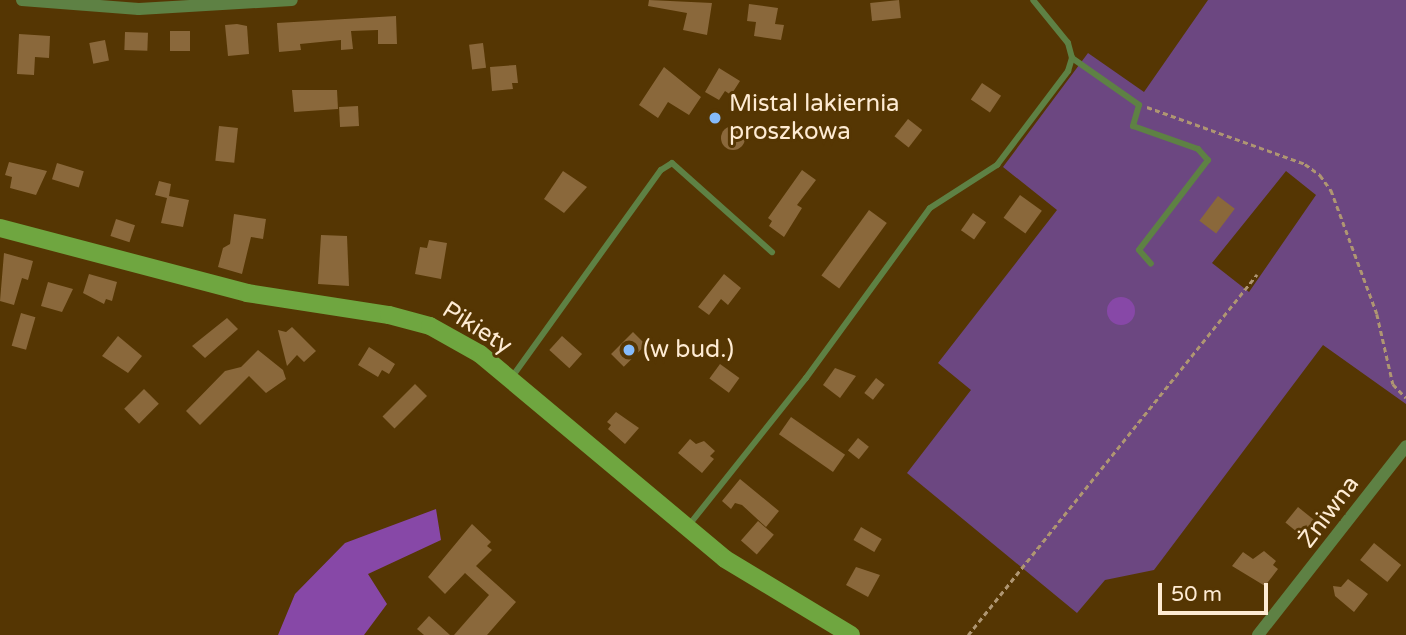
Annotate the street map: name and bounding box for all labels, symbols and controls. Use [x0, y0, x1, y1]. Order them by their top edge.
place label: Mistal lakiernia proszkowa [729, 90, 900, 146]
marker: Mistal lakiernia proszkowa [707, 110, 723, 126]
street label: Pikiety [437, 296, 517, 360]
place label: (w bud.) [643, 336, 734, 364]
marker: (w bud.) [621, 342, 637, 358]
street label: Żniwna [1293, 470, 1365, 554]
scale bar [1161, 568, 1271, 612]
text: 50 m [1171, 582, 1222, 607]

